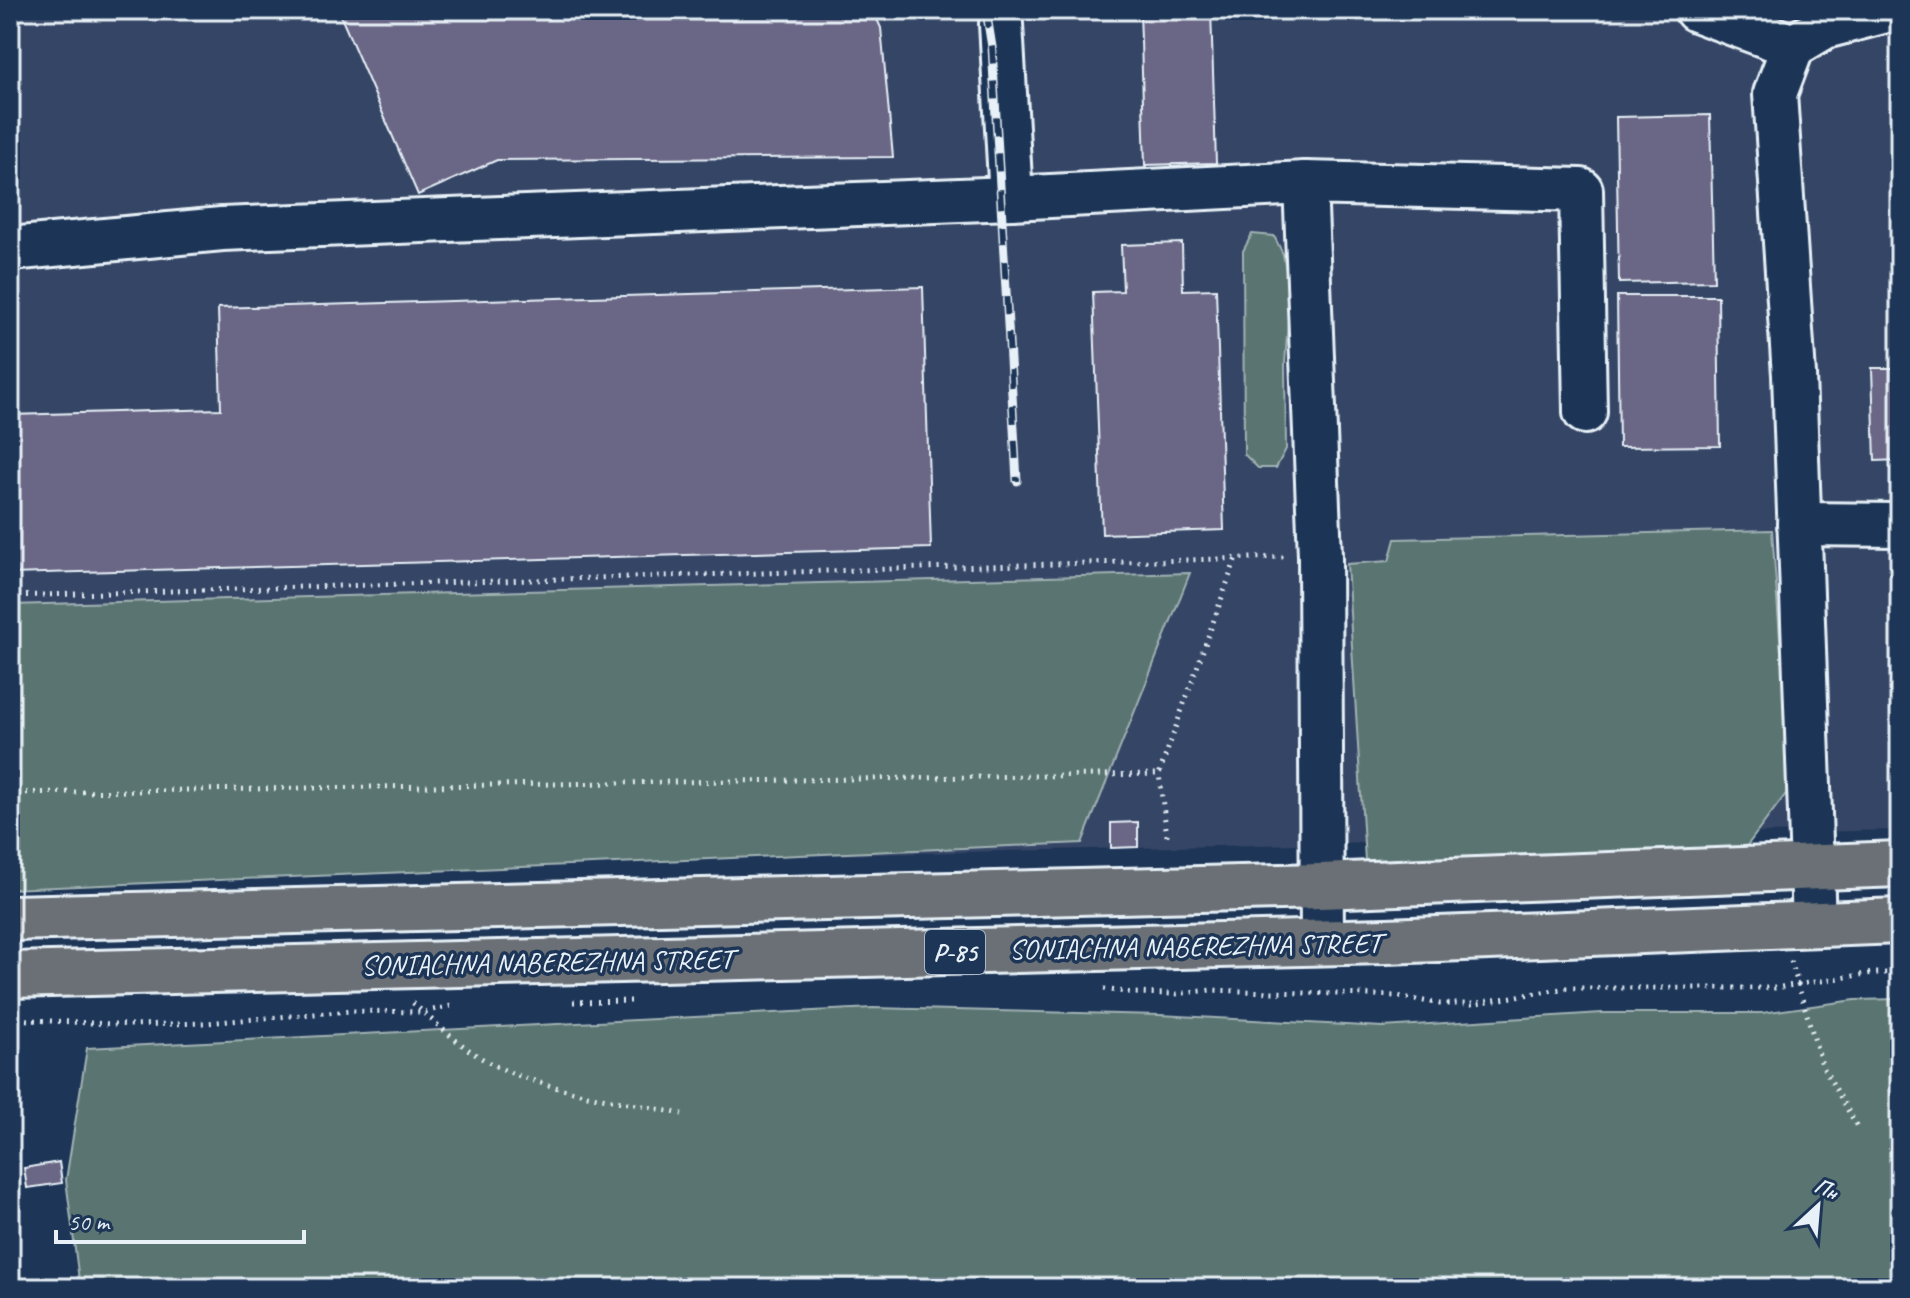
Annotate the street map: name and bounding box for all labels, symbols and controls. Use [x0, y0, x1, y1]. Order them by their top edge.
street label: SONIACHNA NABEREZHNA STREET [1009, 925, 1388, 967]
road number: Р-85 [925, 930, 985, 974]
street label: SONIACHNA NABEREZHNA STREET [361, 941, 740, 983]
north arrow [1778, 1166, 1858, 1246]
text: Пн [1810, 1171, 1844, 1207]
scale bar [56, 1194, 304, 1244]
text: 50 m [68, 1207, 111, 1237]

